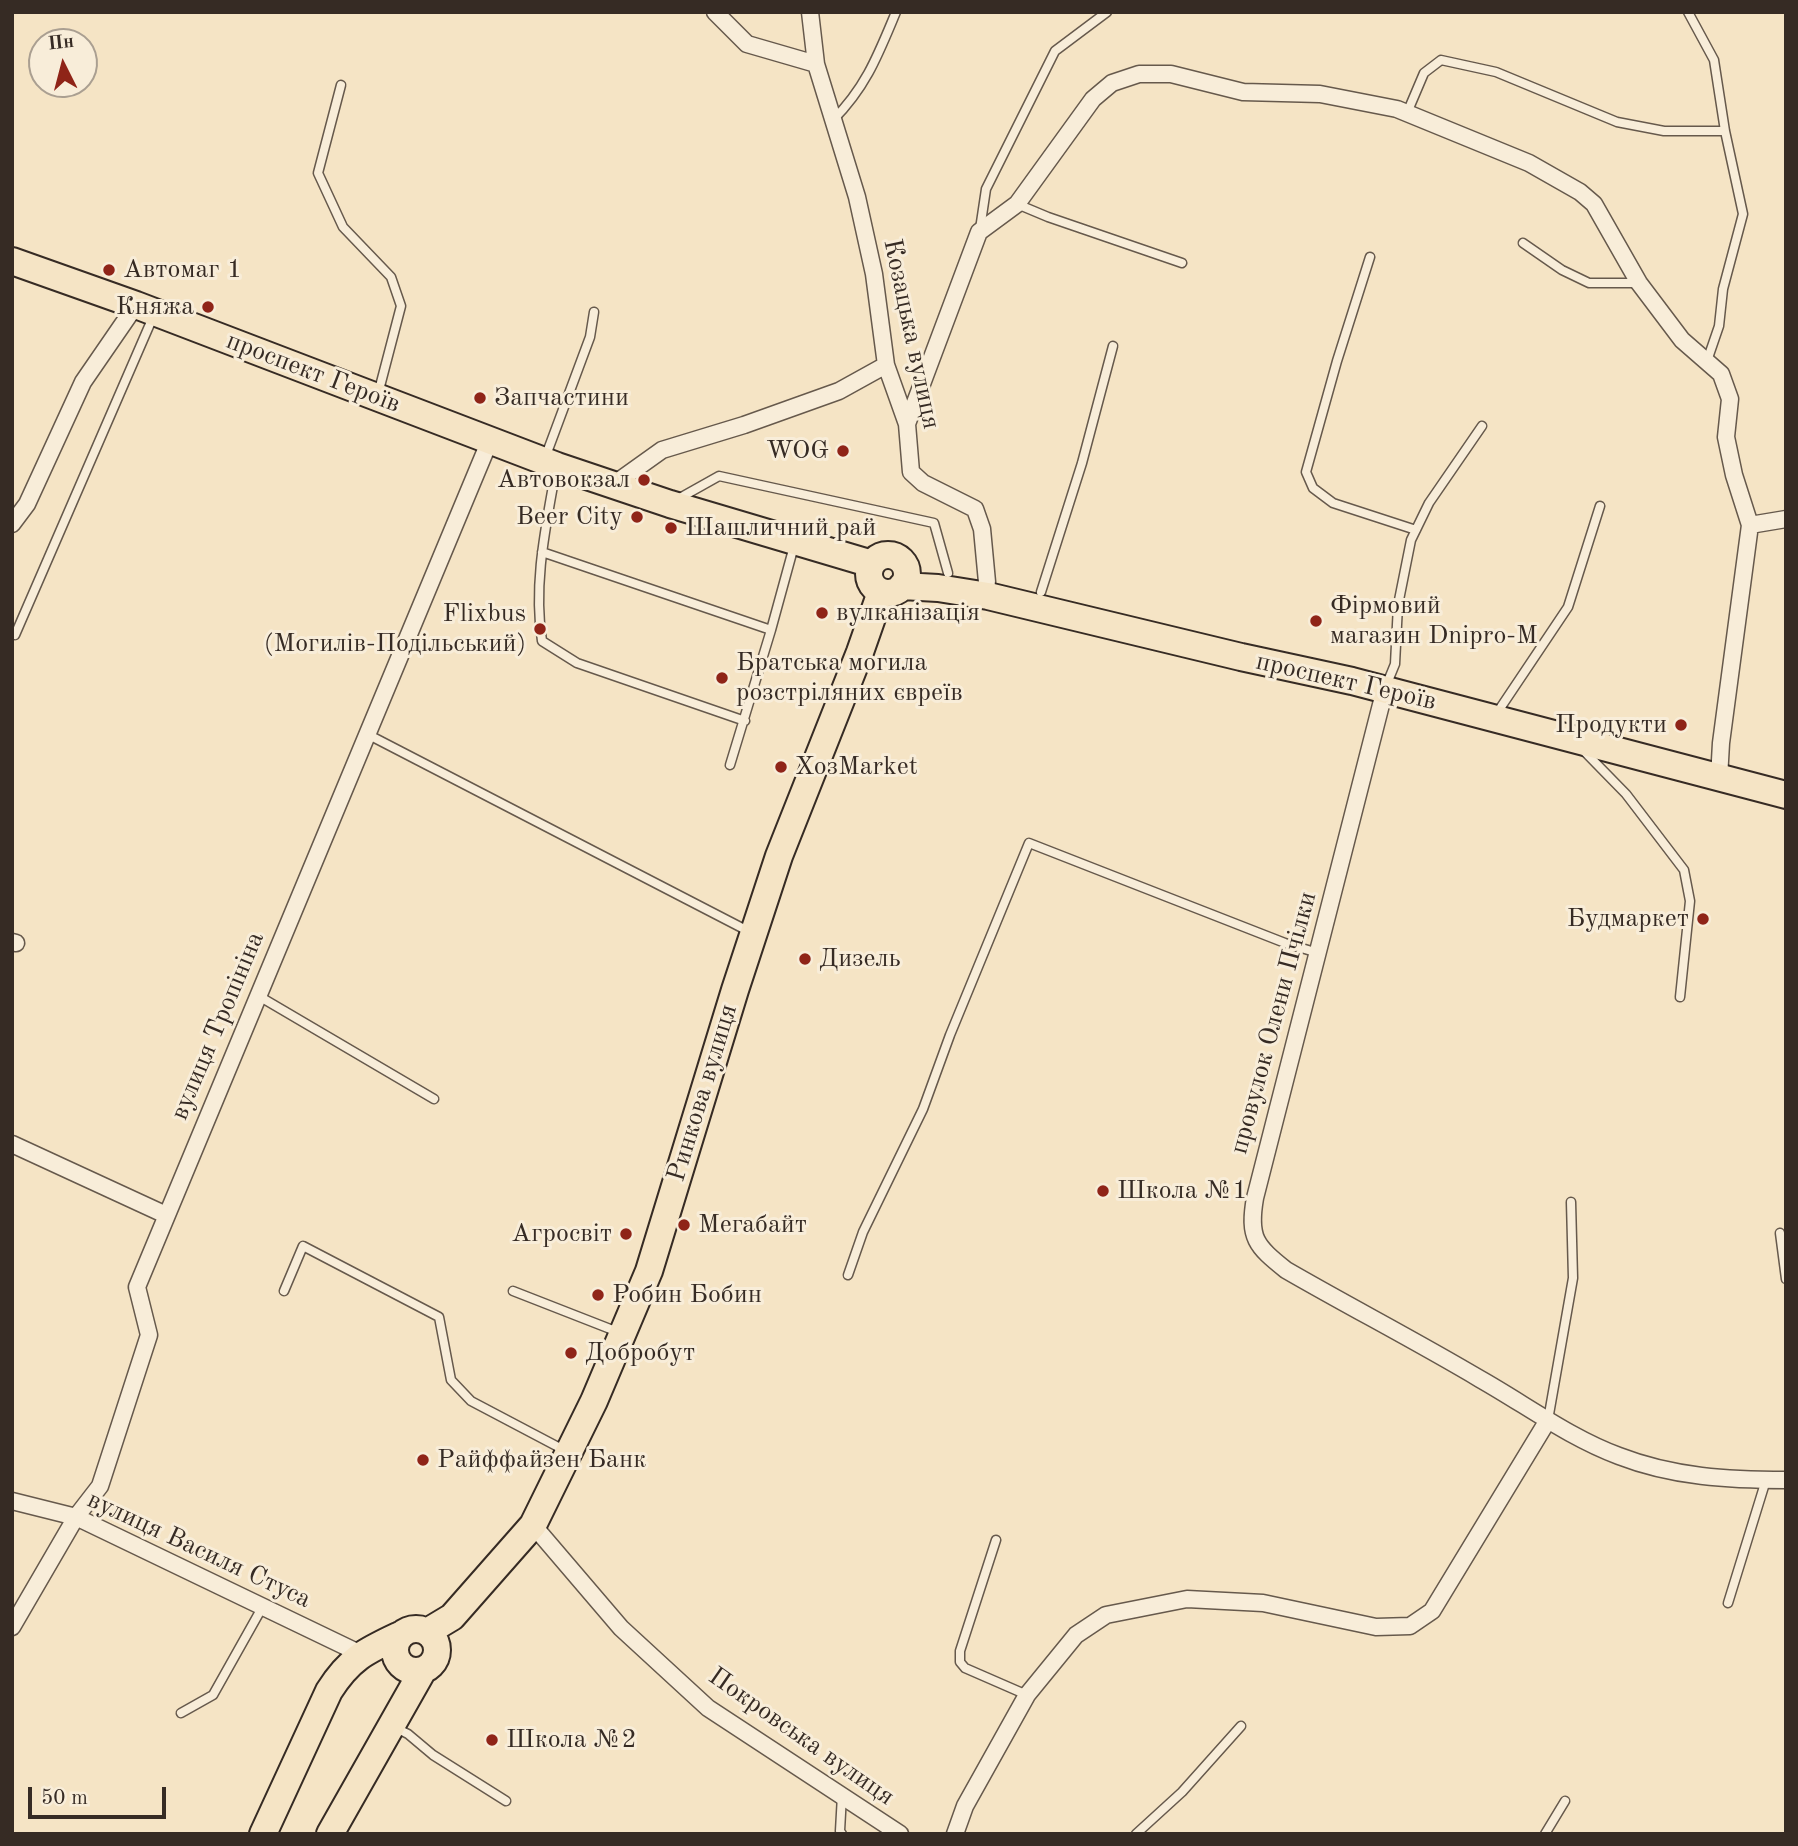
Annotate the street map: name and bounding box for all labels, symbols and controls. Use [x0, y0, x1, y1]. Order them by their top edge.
north arrow [28, 28, 98, 98]
text: Пн [47, 33, 75, 54]
street label: Козацька вулиця [876, 236, 946, 432]
place label: Автомаг 1 [123, 254, 242, 286]
marker: Автомаг 1 [101, 262, 117, 278]
place label: Княжа [116, 291, 194, 323]
marker: Княжа [200, 299, 216, 315]
street label: проспект Героїв [222, 325, 404, 421]
place label: Запчастини [494, 382, 629, 414]
marker: Запчастини [472, 390, 488, 406]
place label: WOG [766, 435, 829, 467]
marker: WOG [835, 443, 851, 459]
place label: Автовокзал [497, 464, 630, 496]
marker: Автовокзал [636, 472, 652, 488]
place label: Beer City [516, 501, 623, 533]
marker: Beer City [629, 509, 645, 525]
place label: Шашличний рай [685, 512, 876, 544]
marker: Шашличний рай [663, 520, 679, 536]
place label: Фірмовий магазин Dnipro-M [1330, 590, 1538, 652]
place label: вулканізація [836, 597, 980, 629]
place label: Flixbus (Могилів-Подільський) [264, 598, 526, 660]
marker: вулканізація [814, 605, 830, 621]
marker: Фірмовий магазин Dnipro-M [1308, 613, 1324, 629]
marker: Flixbus (Могилів-Подільський) [532, 621, 548, 637]
street label: проспект Героїв [1253, 646, 1439, 718]
place label: Братська могила розстріляних євреїв [736, 647, 963, 708]
marker: Братська могила розстріляних євреїв [714, 670, 730, 686]
place label: Продукти [1555, 709, 1667, 741]
marker: Продукти [1673, 717, 1689, 733]
place label: ХозMarket [795, 751, 918, 783]
marker: ХозMarket [773, 759, 789, 775]
street label: провулок Олени Пчілки [1224, 888, 1324, 1158]
place label: Будмаркет [1567, 903, 1689, 935]
marker: Будмаркет [1695, 911, 1711, 927]
street label: вулиця Тропініна [164, 927, 272, 1125]
place label: Дизель [819, 943, 901, 975]
marker: Дизель [797, 951, 813, 967]
street label: Ринкова вулиця [661, 1000, 745, 1186]
place label: Школа №1 [1117, 1175, 1248, 1207]
marker: Школа №1 [1095, 1183, 1111, 1199]
place label: Мегабайт [698, 1209, 807, 1241]
marker: Мегабайт [676, 1217, 692, 1233]
place label: Агросвіт [511, 1218, 612, 1250]
marker: Агросвіт [618, 1226, 634, 1242]
place label: Робин Бобин [612, 1279, 762, 1311]
marker: Робин Бобин [590, 1287, 606, 1303]
place label: Добробут [585, 1337, 695, 1369]
marker: Добробут [563, 1345, 579, 1361]
place label: Райффайзен Банк [437, 1444, 646, 1476]
marker: Райффайзен Банк [415, 1452, 431, 1468]
street label: вулиця Василя Стуса [82, 1484, 316, 1616]
street label: Покровська вулиця [702, 1661, 900, 1813]
place label: Школа №2 [506, 1724, 637, 1756]
marker: Школа №2 [484, 1732, 500, 1748]
scale bar [32, 1772, 170, 1816]
text: 50 m [41, 1788, 88, 1809]

